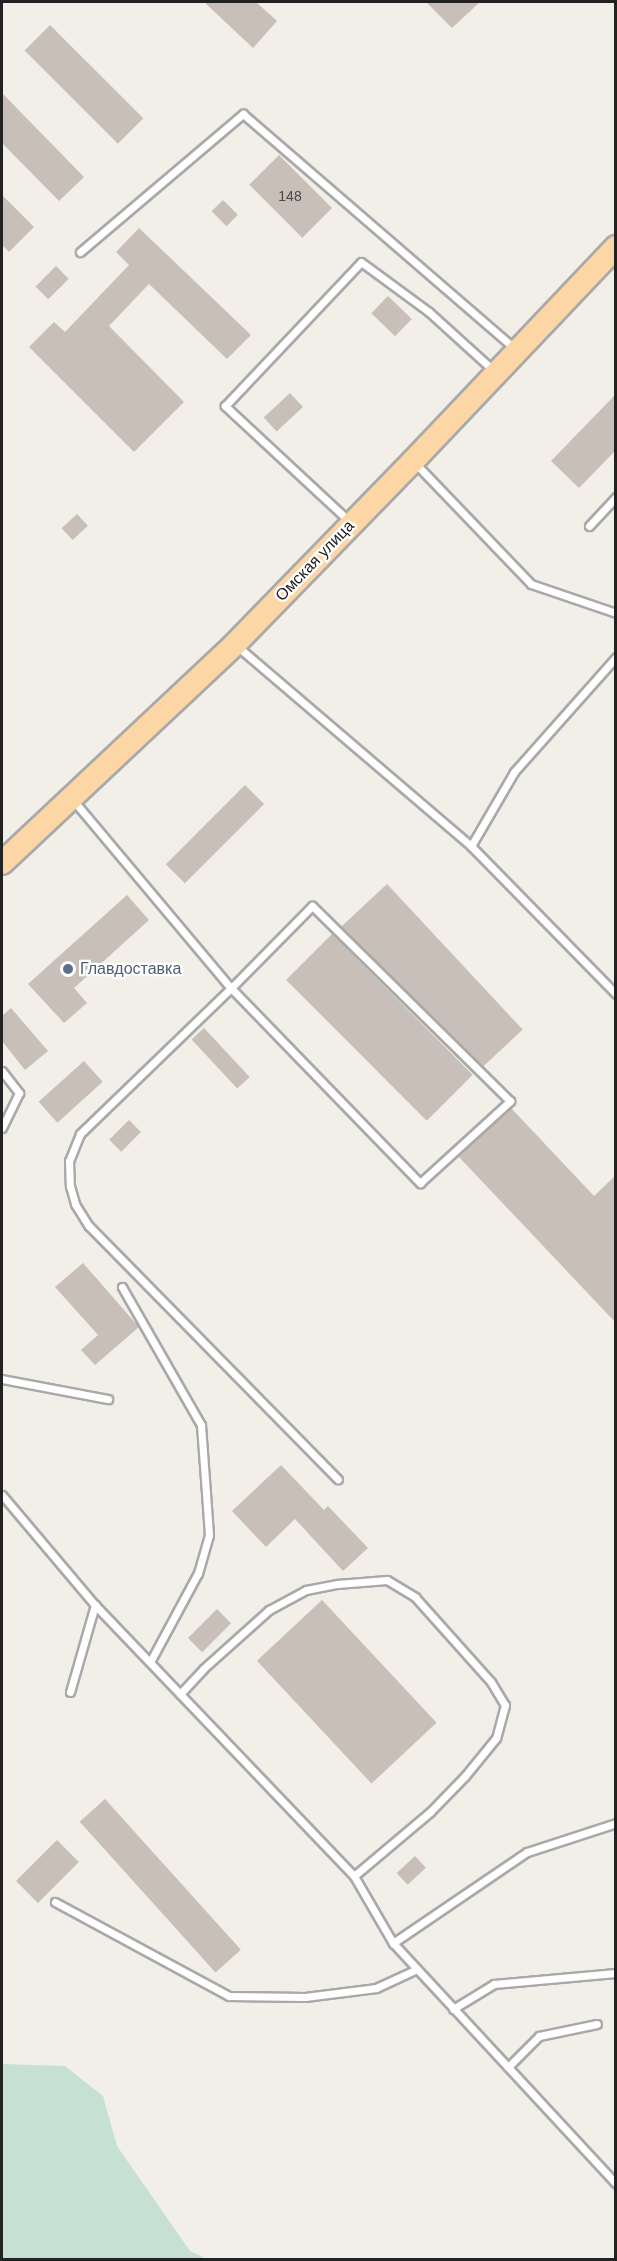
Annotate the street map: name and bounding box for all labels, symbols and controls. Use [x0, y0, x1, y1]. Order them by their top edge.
house number: 148 [278, 188, 302, 204]
street label: Омская улица [272, 517, 358, 605]
place label: Главдоставка [80, 959, 181, 979]
marker: Главдоставка [61, 962, 75, 976]

